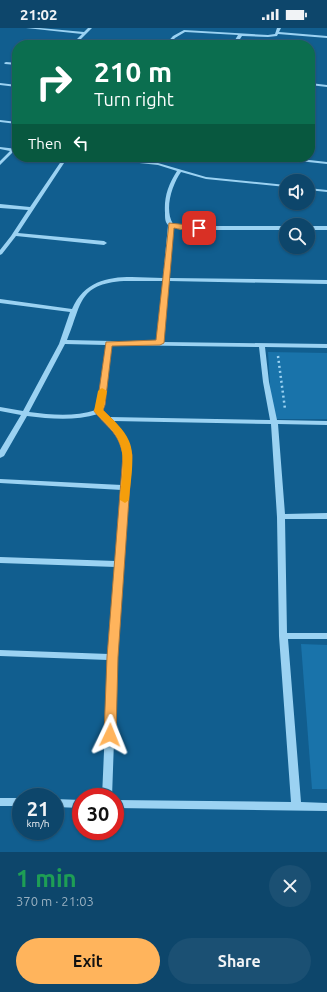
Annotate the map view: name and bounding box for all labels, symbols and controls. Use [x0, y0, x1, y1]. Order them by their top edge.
text: 21:02 [20, 6, 58, 23]
icon: right [28, 56, 80, 108]
text: 210 m [94, 56, 172, 87]
text: Turn right [94, 89, 174, 109]
icon: left [70, 132, 92, 154]
text: Then [28, 135, 62, 152]
map controls [279, 174, 315, 254]
button: sound [279, 174, 315, 210]
pin [182, 211, 216, 245]
icon: arrive [188, 217, 210, 239]
button: search [279, 218, 315, 254]
position arrow [89, 714, 131, 756]
speed limit sign: 30 [72, 788, 124, 840]
text: 21 [27, 797, 49, 820]
text: km/h [26, 818, 50, 829]
text: 1 min [16, 865, 77, 892]
button: close [269, 865, 311, 907]
text: 370 m · 21:03 [16, 894, 94, 908]
button: Exit [16, 938, 160, 984]
button: Share [168, 938, 311, 984]

